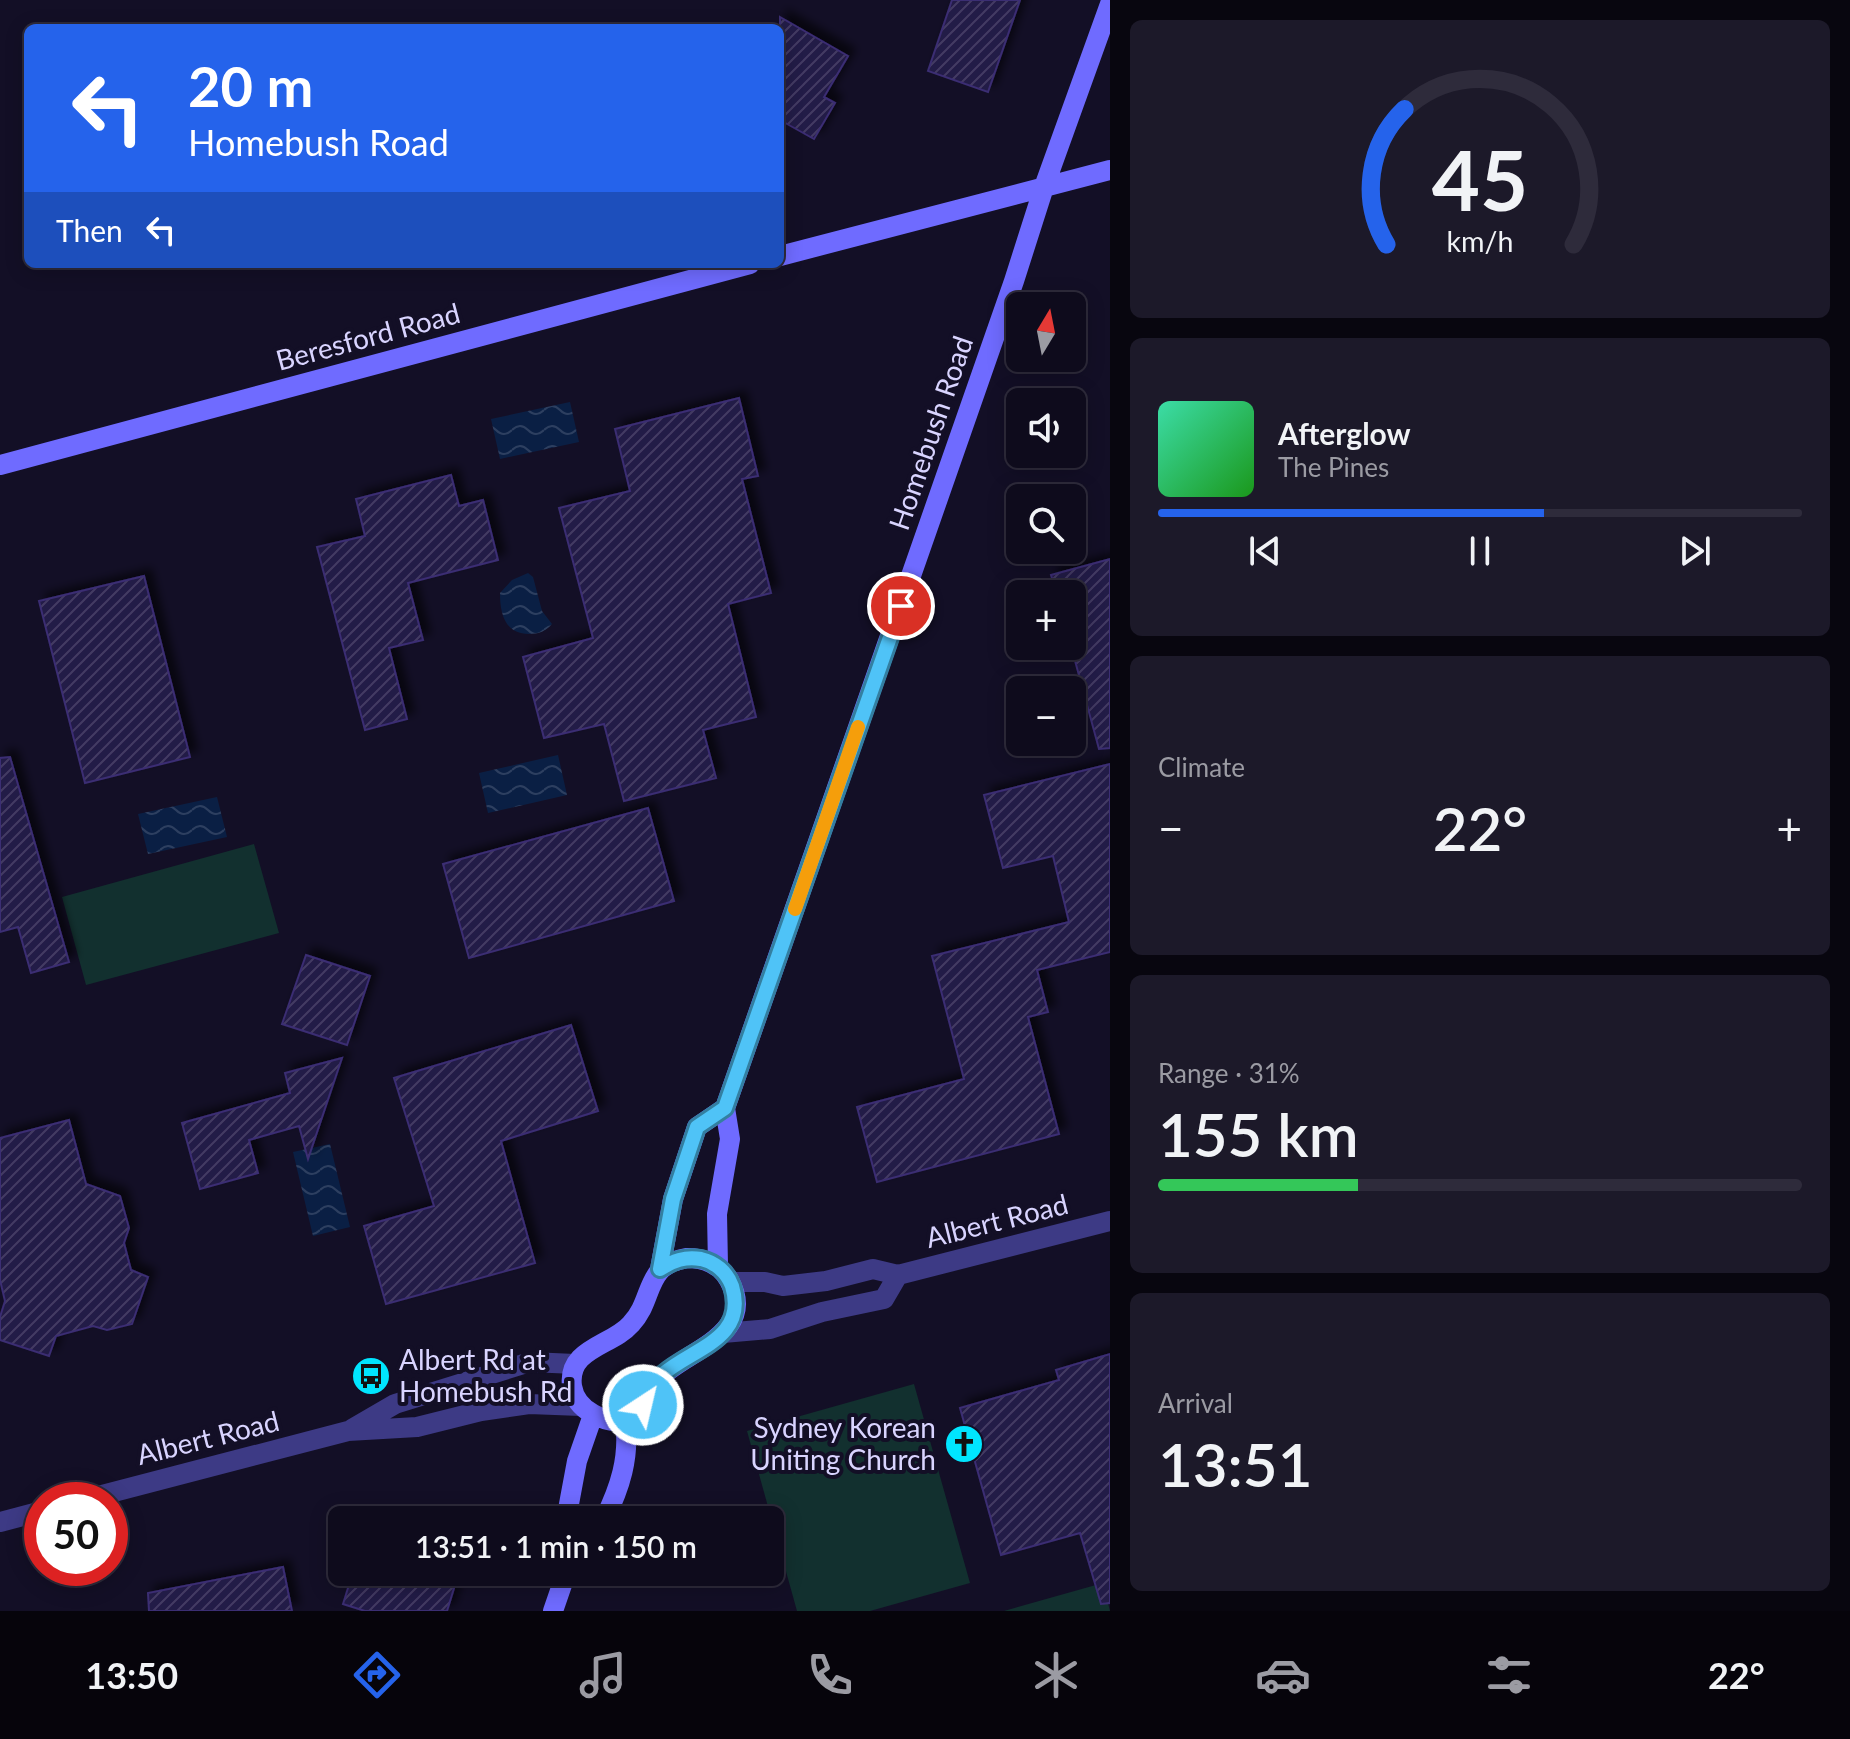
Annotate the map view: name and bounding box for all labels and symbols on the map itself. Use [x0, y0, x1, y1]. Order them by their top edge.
north arrow [1006, 292, 1086, 372]
street label: Beresford Road [272, 295, 463, 377]
street label: Homebush Road [881, 331, 979, 534]
pin [867, 572, 935, 640]
street label: Albert Road [922, 1186, 1071, 1254]
place label: Albert Rd at Homebush Rd [399, 1342, 572, 1408]
bus stop icon: Albert Rd at Homebush Rd [350, 1355, 392, 1397]
position arrow [601, 1363, 685, 1447]
street label: Albert Road [133, 1403, 282, 1471]
place label: Sydney Korean Uniting Church [750, 1410, 936, 1476]
church icon: Sydney Korean Uniting Church [943, 1423, 985, 1465]
speed limit sign: 50 [24, 1482, 128, 1586]

